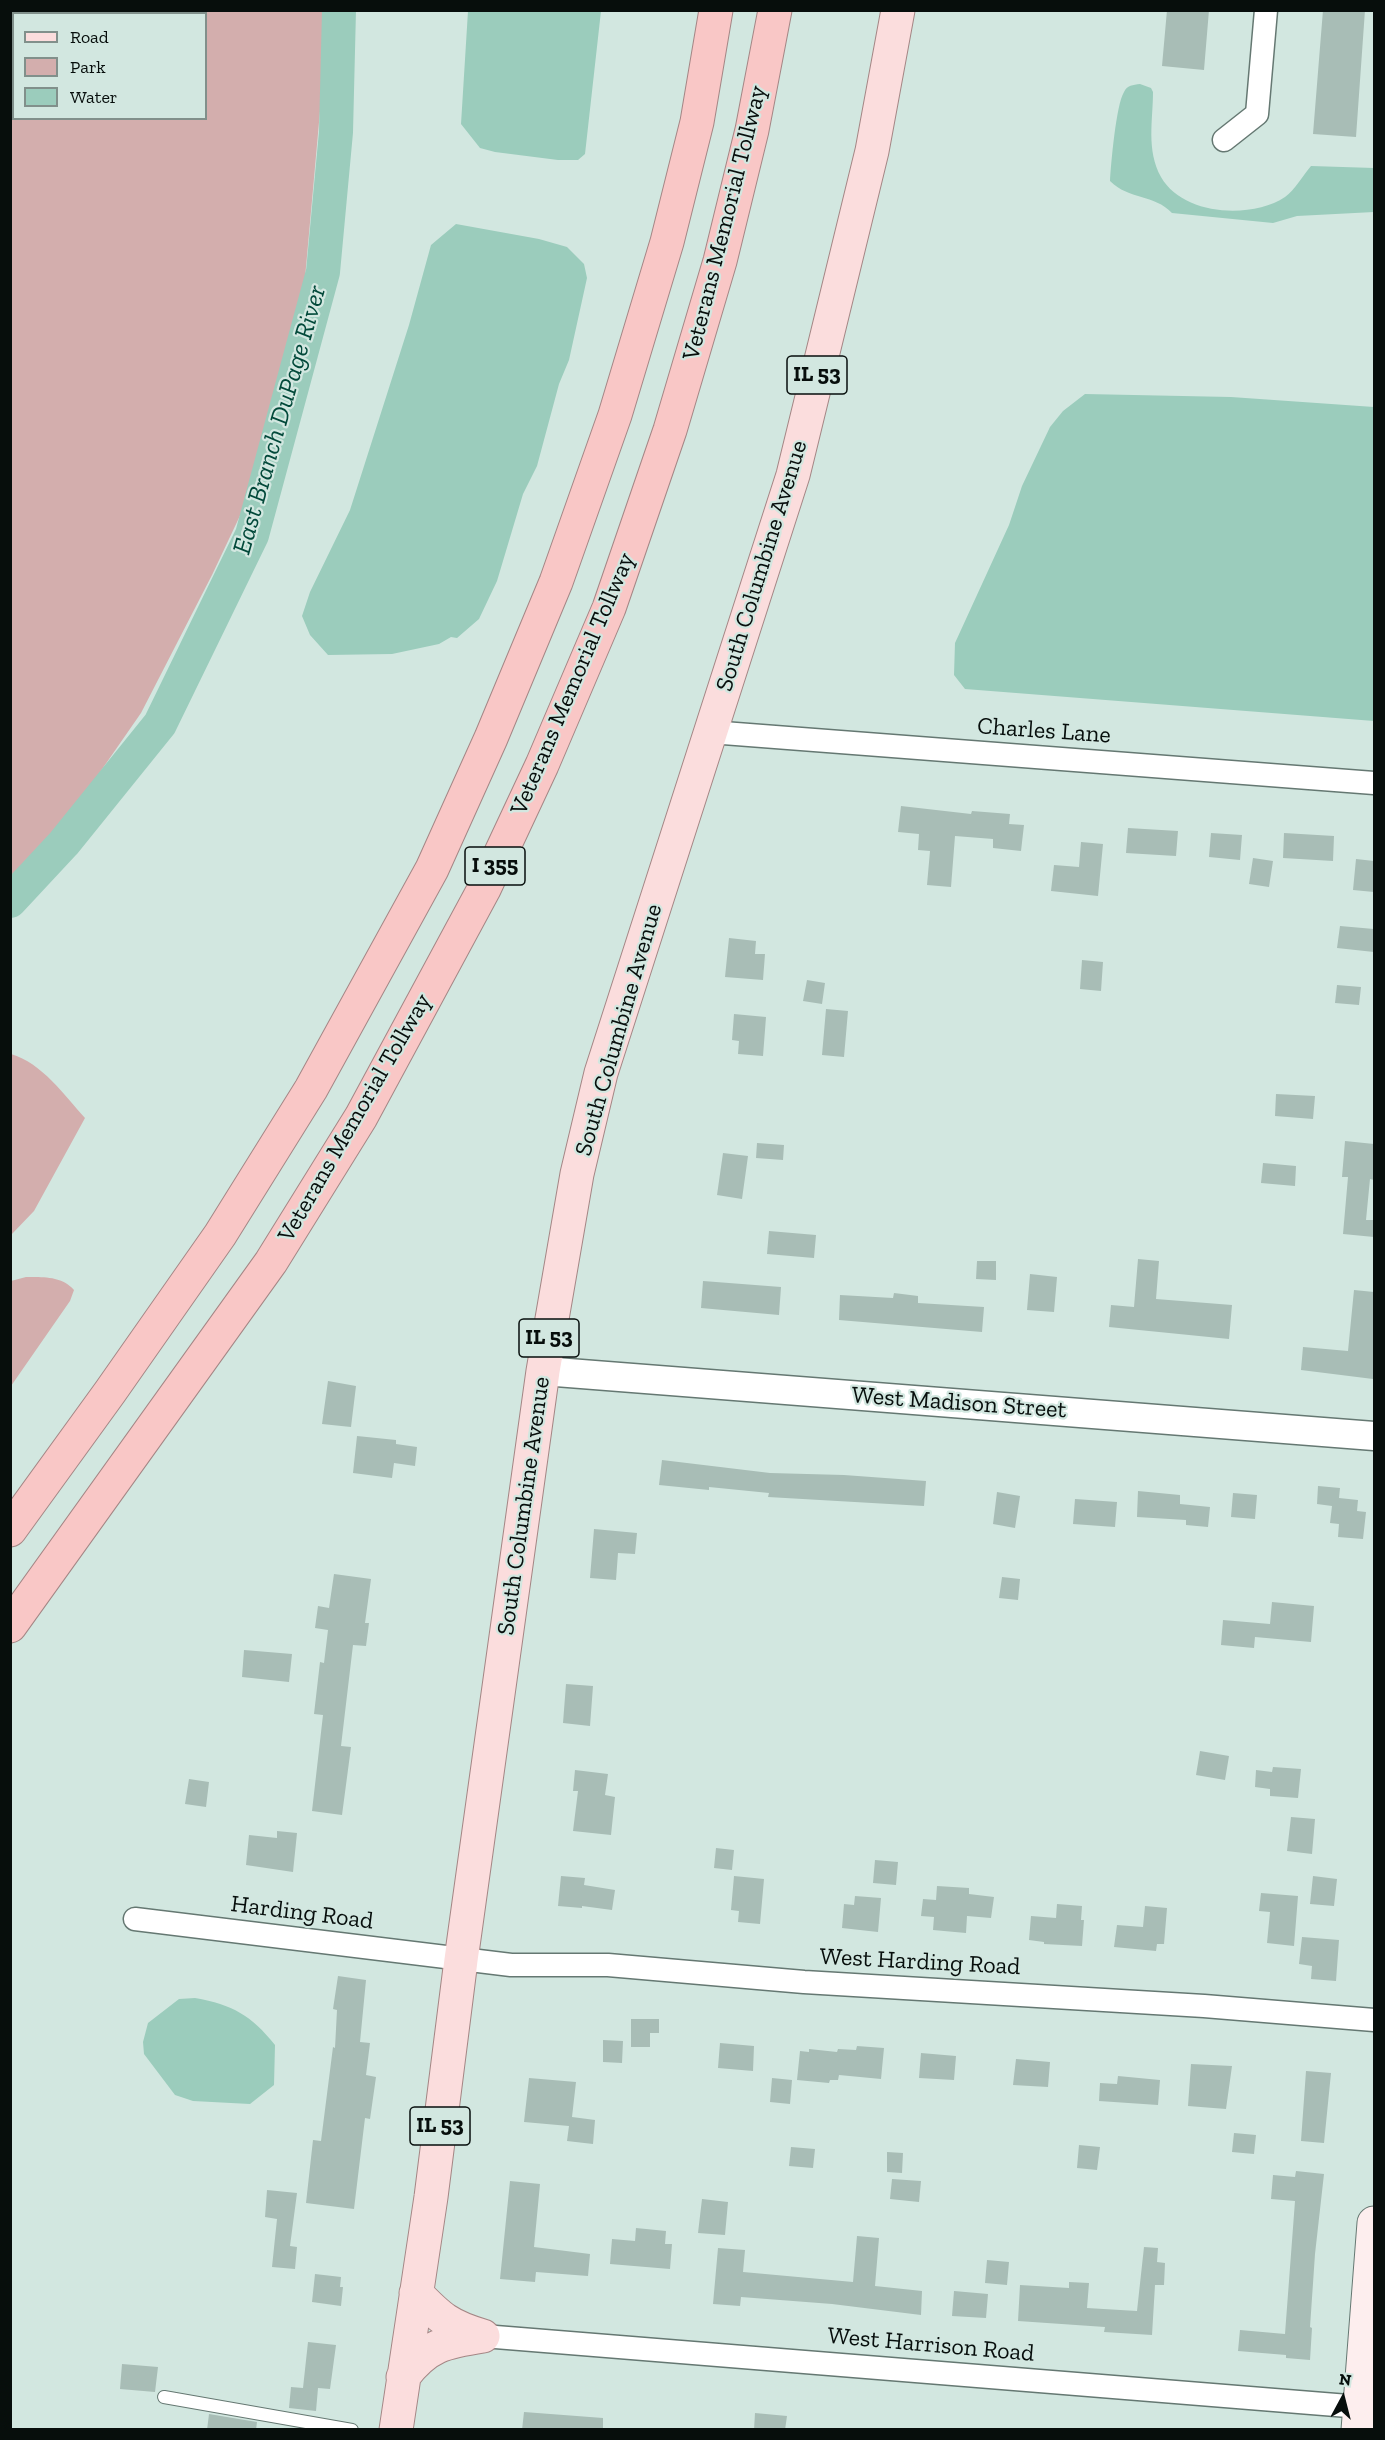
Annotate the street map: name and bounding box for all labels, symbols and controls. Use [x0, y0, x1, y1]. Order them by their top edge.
legend [12, 12, 207, 120]
text: Road [70, 26, 109, 48]
text: Park [70, 56, 106, 78]
street label: Veterans Memorial Tollway [677, 83, 773, 363]
text: Water [70, 86, 117, 108]
water label: East Branch DuPage River [227, 282, 333, 558]
road number: IL 53 [787, 356, 847, 394]
street label: South Columbine Avenue [710, 437, 814, 695]
street label: Veterans Memorial Tollway [505, 549, 641, 819]
street label: Charles Lane [976, 712, 1112, 750]
road number: I 355 [465, 847, 525, 885]
street label: South Columbine Avenue [569, 901, 669, 1159]
street label: Veterans Memorial Tollway [272, 989, 438, 1247]
road number: IL 53 [519, 1319, 579, 1357]
street label: South Columbine Avenue [492, 1375, 556, 1637]
street label: West Madison Street [851, 1381, 1067, 1425]
street label: Harding Road [229, 1890, 375, 1936]
street label: West Harding Road [819, 1942, 1021, 1982]
road number: IL 53 [410, 2107, 470, 2145]
street label: West Harrison Road [826, 2322, 1036, 2368]
north arrow [1313, 2368, 1373, 2428]
text: N [1338, 2369, 1352, 2390]

